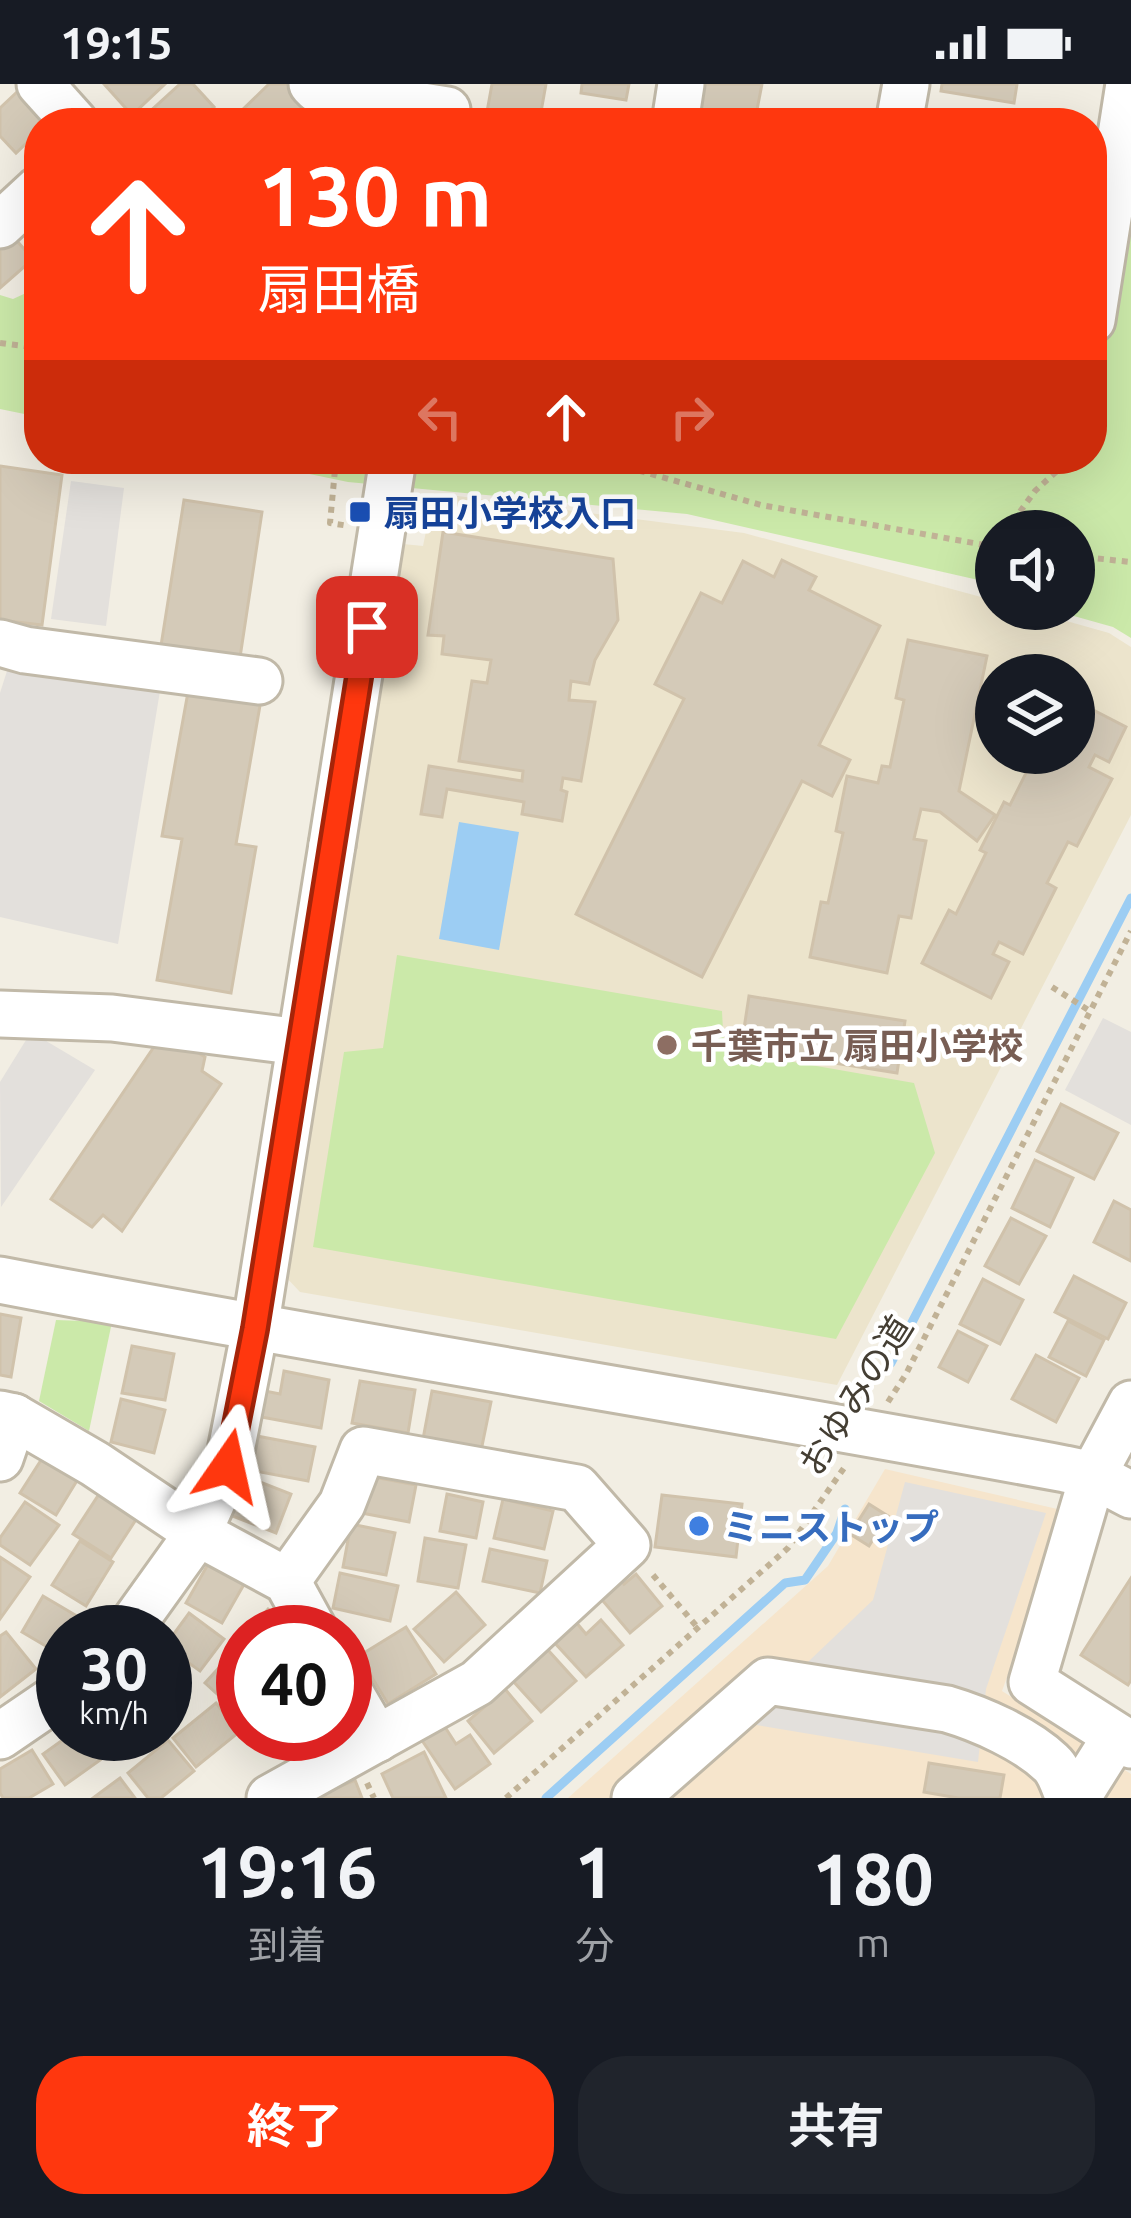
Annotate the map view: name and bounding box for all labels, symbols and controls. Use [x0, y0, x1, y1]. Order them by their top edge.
text: 19:15 [60, 17, 173, 68]
text: 130 m [258, 148, 492, 242]
icon: ahead [60, 156, 216, 312]
text: 扇田橋 [258, 259, 420, 319]
icon: left [407, 384, 473, 450]
icon: ahead [533, 384, 599, 450]
icon: right [659, 384, 725, 450]
place label: 扇田小学校入口 [384, 492, 636, 533]
marker: 扇田小学校入口 [347, 499, 373, 525]
map controls [975, 510, 1095, 774]
button: sound [975, 510, 1095, 630]
pin [316, 576, 418, 678]
icon: arrive [334, 594, 400, 660]
button: layers [975, 654, 1095, 774]
place label: 千葉市立 扇田小学校 [691, 1025, 1024, 1066]
marker: 千葉市立 扇田小学校 [654, 1032, 680, 1058]
street label: おゆみの道 [790, 1308, 920, 1482]
position arrow [165, 1403, 291, 1529]
place label: ミニストップ [723, 1506, 939, 1547]
marker: ミニストップ [686, 1513, 712, 1539]
speed limit sign: 40 [216, 1605, 372, 1761]
text: 30 [80, 1634, 148, 1701]
text: km/h [79, 1696, 149, 1730]
text: 19:16 [197, 1831, 377, 1912]
text: 1 [574, 1831, 615, 1912]
text: 180 [812, 1838, 934, 1919]
text: m [856, 1921, 890, 1964]
text: 到着 [248, 1923, 326, 1966]
text: 分 [575, 1923, 614, 1966]
button: 終了 [36, 2056, 554, 2194]
button: 共有 [578, 2056, 1095, 2194]

